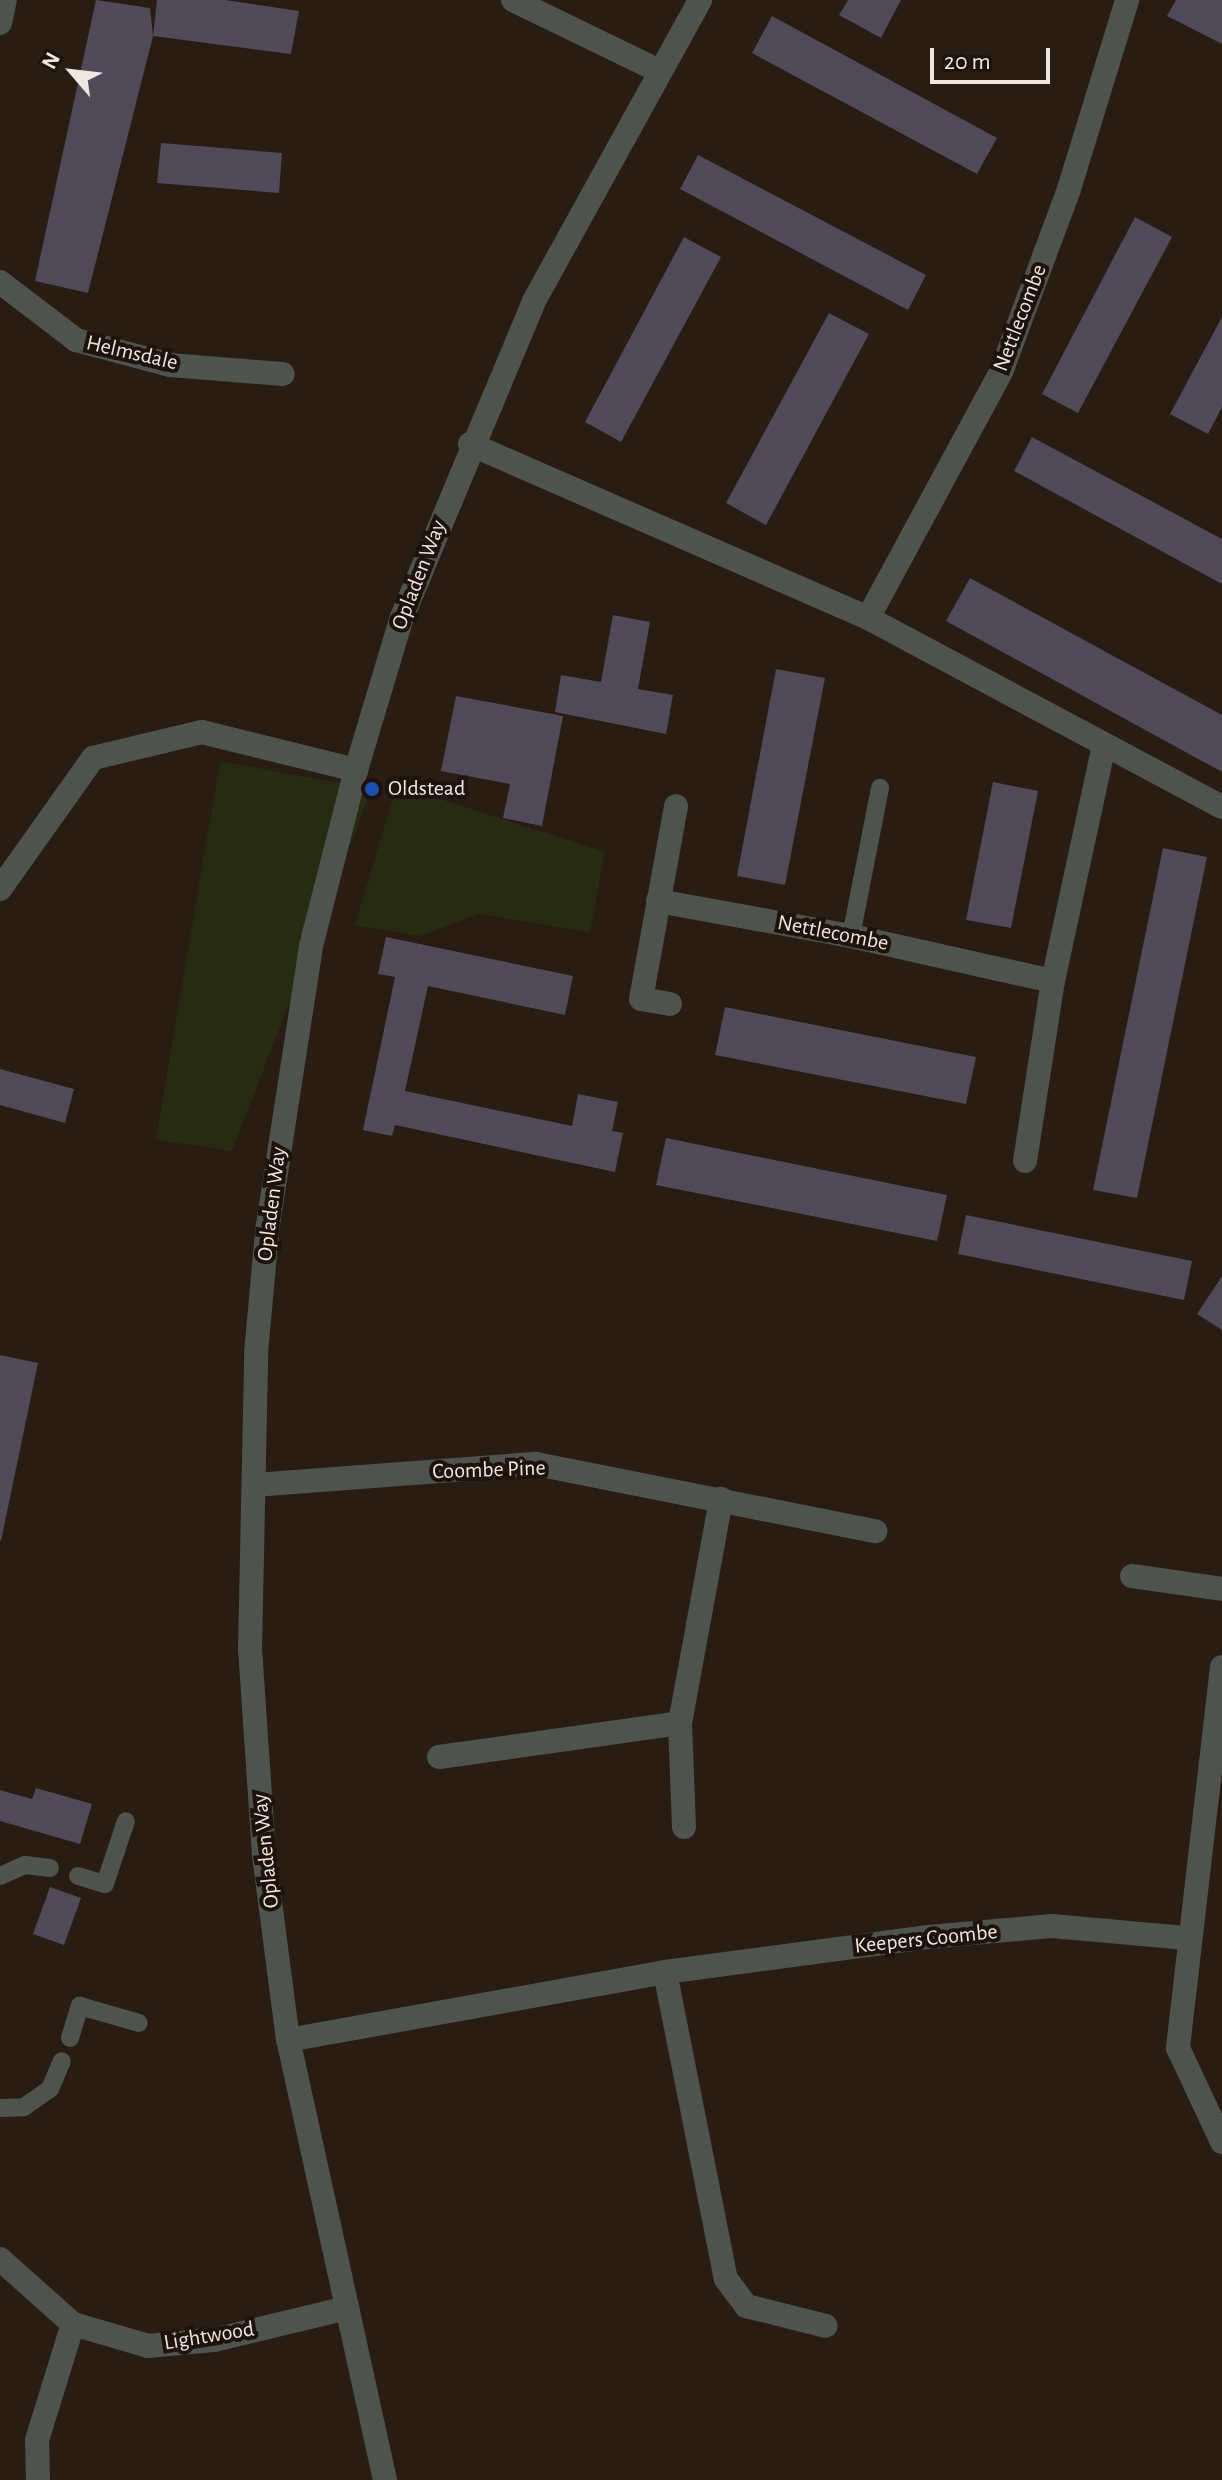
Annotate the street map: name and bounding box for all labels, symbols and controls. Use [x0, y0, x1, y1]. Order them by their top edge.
north arrow [32, 32, 112, 112]
scale bar [934, 32, 1054, 82]
text: N [38, 49, 64, 73]
text: 20 m [944, 50, 991, 74]
street label: Nettlecombe [988, 261, 1052, 375]
street label: Helmsdale [84, 330, 180, 376]
street label: Opladen Way [386, 517, 452, 633]
place label: Oldstead [388, 776, 465, 802]
marker: Oldstead [363, 780, 381, 798]
street label: Nettlecombe [775, 909, 891, 957]
street label: Opladen Way [252, 1145, 292, 1263]
street label: Coombe Pine [432, 1455, 546, 1485]
street label: Opladen Way [247, 1792, 285, 1910]
street label: Keepers Coombe [853, 1918, 999, 1960]
street label: Lightwood [162, 2316, 256, 2356]

